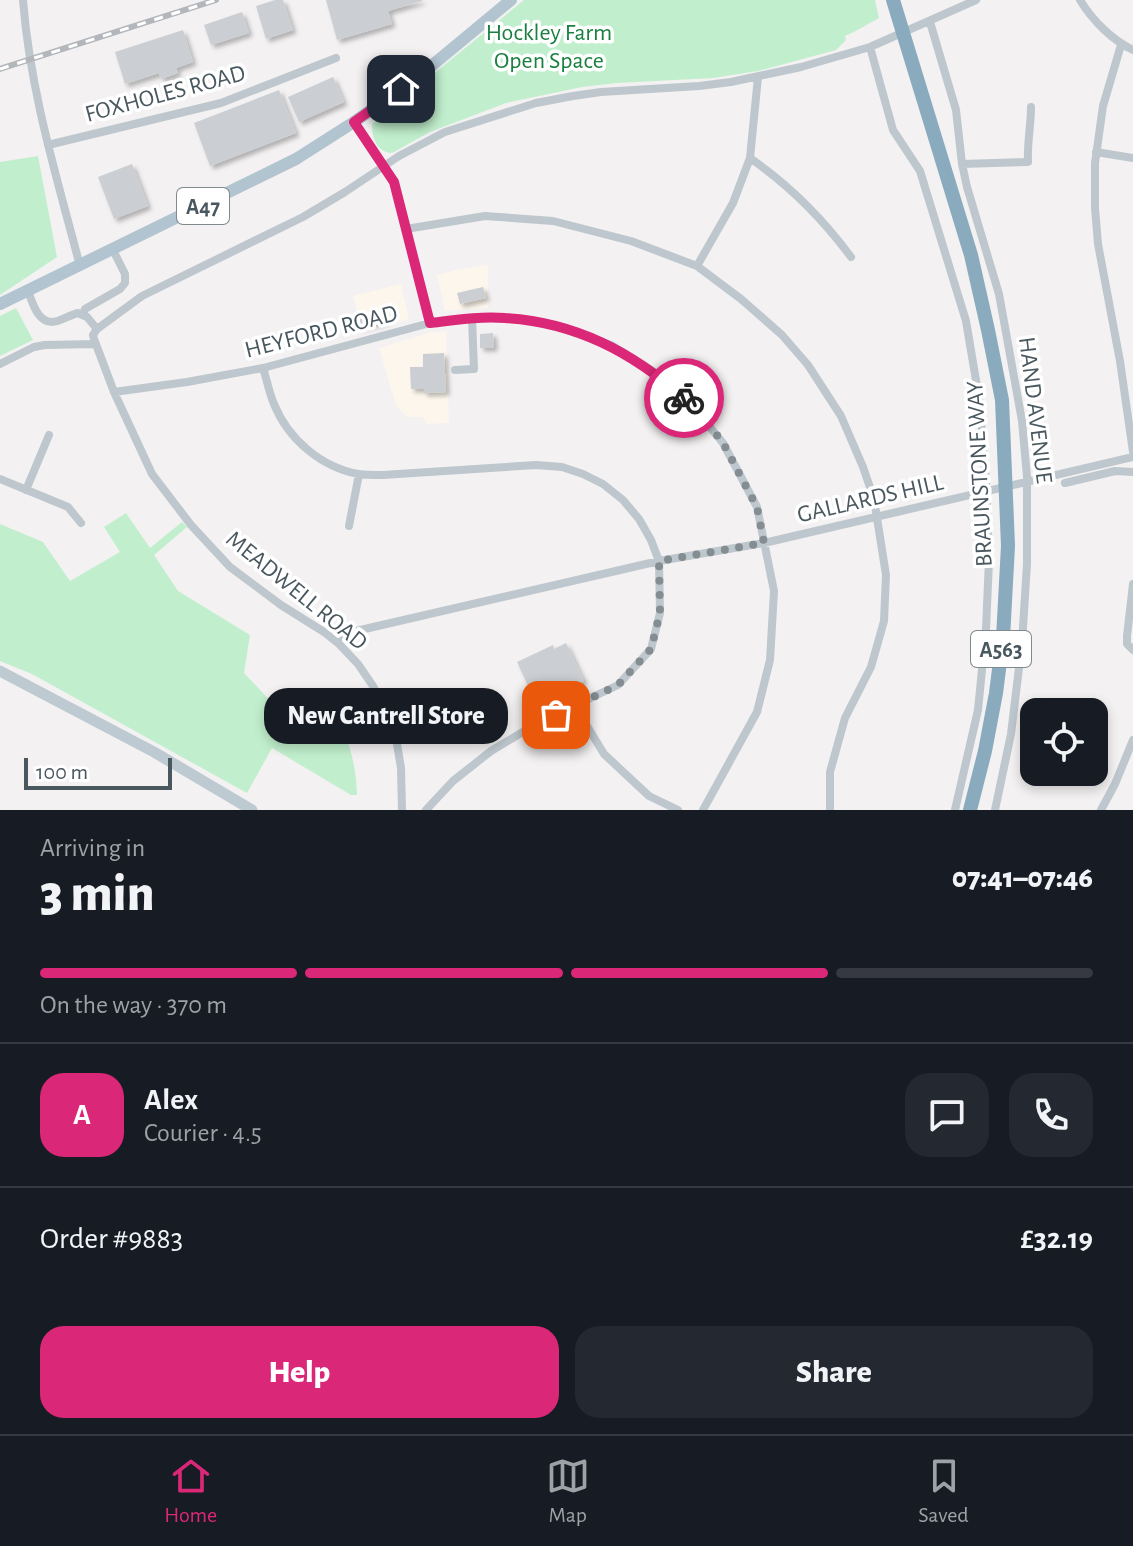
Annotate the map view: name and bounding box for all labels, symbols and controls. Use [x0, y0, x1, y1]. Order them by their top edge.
park label: Hockley Farm Open Space [486, 21, 612, 73]
pin [367, 55, 435, 123]
street label: FOXHOLES ROAD [83, 61, 248, 127]
icon: home [379, 67, 423, 111]
road number: A47 [177, 188, 229, 224]
street label: HEYFORD ROAD [242, 301, 400, 363]
street label: HAND AVENUE [1014, 335, 1056, 485]
courier [644, 358, 724, 438]
icon: bike [662, 376, 706, 420]
street label: BRAUNSTONE WAY [963, 380, 997, 568]
street label: GALLARDS HILL [795, 471, 946, 527]
street label: MEADWELL ROAD [221, 527, 371, 655]
road number: A563 [971, 631, 1031, 667]
pin [522, 681, 590, 749]
callout: New Cantrell Store [264, 687, 508, 743]
icon: bag [534, 693, 578, 737]
map controls [1020, 698, 1108, 786]
button: locate [1020, 698, 1108, 786]
text: New Cantrell Store [287, 703, 485, 729]
scale bar [24, 754, 172, 790]
text: 100 m [36, 761, 88, 783]
text: Arriving in [40, 835, 145, 861]
text: 07:41–07:46 [952, 863, 1093, 893]
text: 3 min [40, 868, 154, 920]
text: On the way · 370 m [40, 992, 227, 1018]
button: chat [905, 1073, 989, 1157]
button: phone [1009, 1073, 1093, 1157]
text: Alex [144, 1085, 198, 1115]
text: A [73, 1100, 91, 1130]
text: Courier · 4.5 [144, 1120, 262, 1146]
text: Order #9883 [40, 1224, 183, 1254]
text: £32.19 [1020, 1224, 1093, 1254]
button: Help [40, 1326, 559, 1418]
button: Share [575, 1326, 1093, 1418]
tab: Home [164, 1454, 217, 1528]
tab: Map [546, 1454, 590, 1528]
tab: Saved [918, 1454, 969, 1528]

